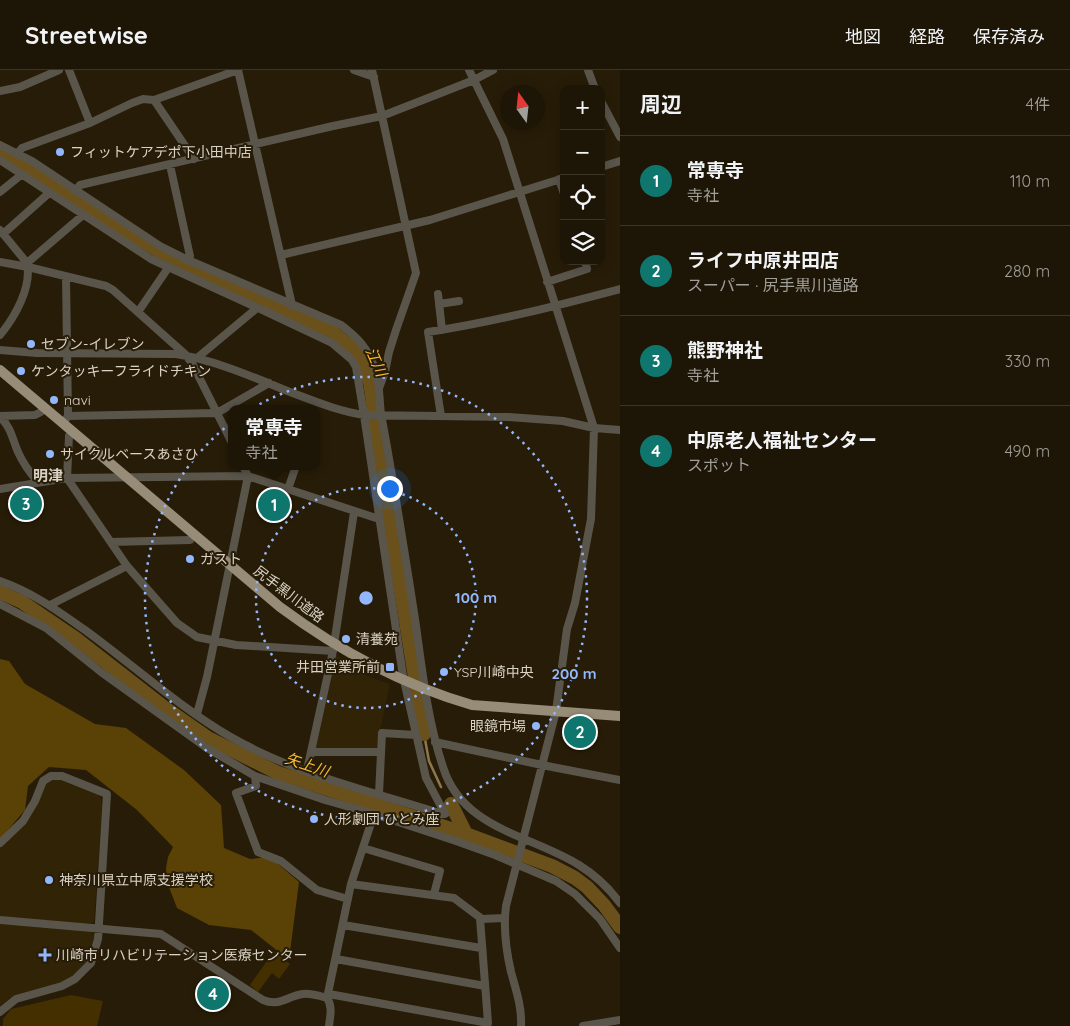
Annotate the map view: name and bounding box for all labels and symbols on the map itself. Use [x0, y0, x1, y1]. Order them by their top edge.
north arrow [500, 85, 545, 130]
place label: フィットケアデポ下小田中店 [70, 143, 252, 161]
marker: フィットケアデポ下小田中店 [54, 146, 66, 158]
place label: セブン-イレブン [41, 335, 144, 353]
marker: セブン-イレブン [25, 338, 37, 350]
water label: 江川 [362, 344, 392, 381]
place label: ケンタッキーフライドチキン [31, 362, 211, 380]
marker: ケンタッキーフライドチキン [15, 365, 27, 377]
place label: navi [64, 391, 91, 409]
marker: navi [48, 394, 60, 406]
place label: サイクルベースあさひ [60, 445, 199, 463]
marker: サイクルベースあさひ [44, 448, 56, 460]
district label: 明津 [33, 466, 63, 485]
your location [377, 476, 403, 502]
pin: 3 [10, 485, 42, 523]
pin: 1 [258, 486, 290, 524]
place label: ガスト [200, 550, 242, 568]
marker: ガスト [184, 553, 196, 565]
street label: 尻手黒川道路 [250, 562, 328, 626]
text: 100 m [455, 588, 497, 607]
centre of rings [357, 589, 375, 607]
place label: 清養苑 [356, 630, 398, 648]
marker: 清養苑 [340, 633, 352, 645]
place label: 井田営業所前 [296, 658, 380, 676]
marker: 井田営業所前 [384, 661, 396, 673]
place label: YSP川崎中央 [454, 663, 534, 681]
text: 200 m [552, 664, 597, 683]
marker: YSP川崎中央 [438, 666, 450, 678]
pin: 2 [564, 713, 596, 751]
place label: 眼鏡市場 [470, 717, 526, 735]
marker: 眼鏡市場 [530, 720, 542, 732]
water label: 矢上川 [283, 748, 333, 781]
place label: 人形劇団 ひとみ座 [324, 810, 439, 828]
marker: 人形劇団 ひとみ座 [308, 813, 320, 825]
place label: 神奈川県立中原支援学校 [59, 871, 213, 889]
marker: 神奈川県立中原支援学校 [43, 874, 55, 886]
place label: 川崎市リハビリテーション医療センター [56, 946, 308, 964]
marker: 川崎市リハビリテーション医療センター [38, 948, 52, 962]
pin: 4 [197, 975, 229, 1013]

